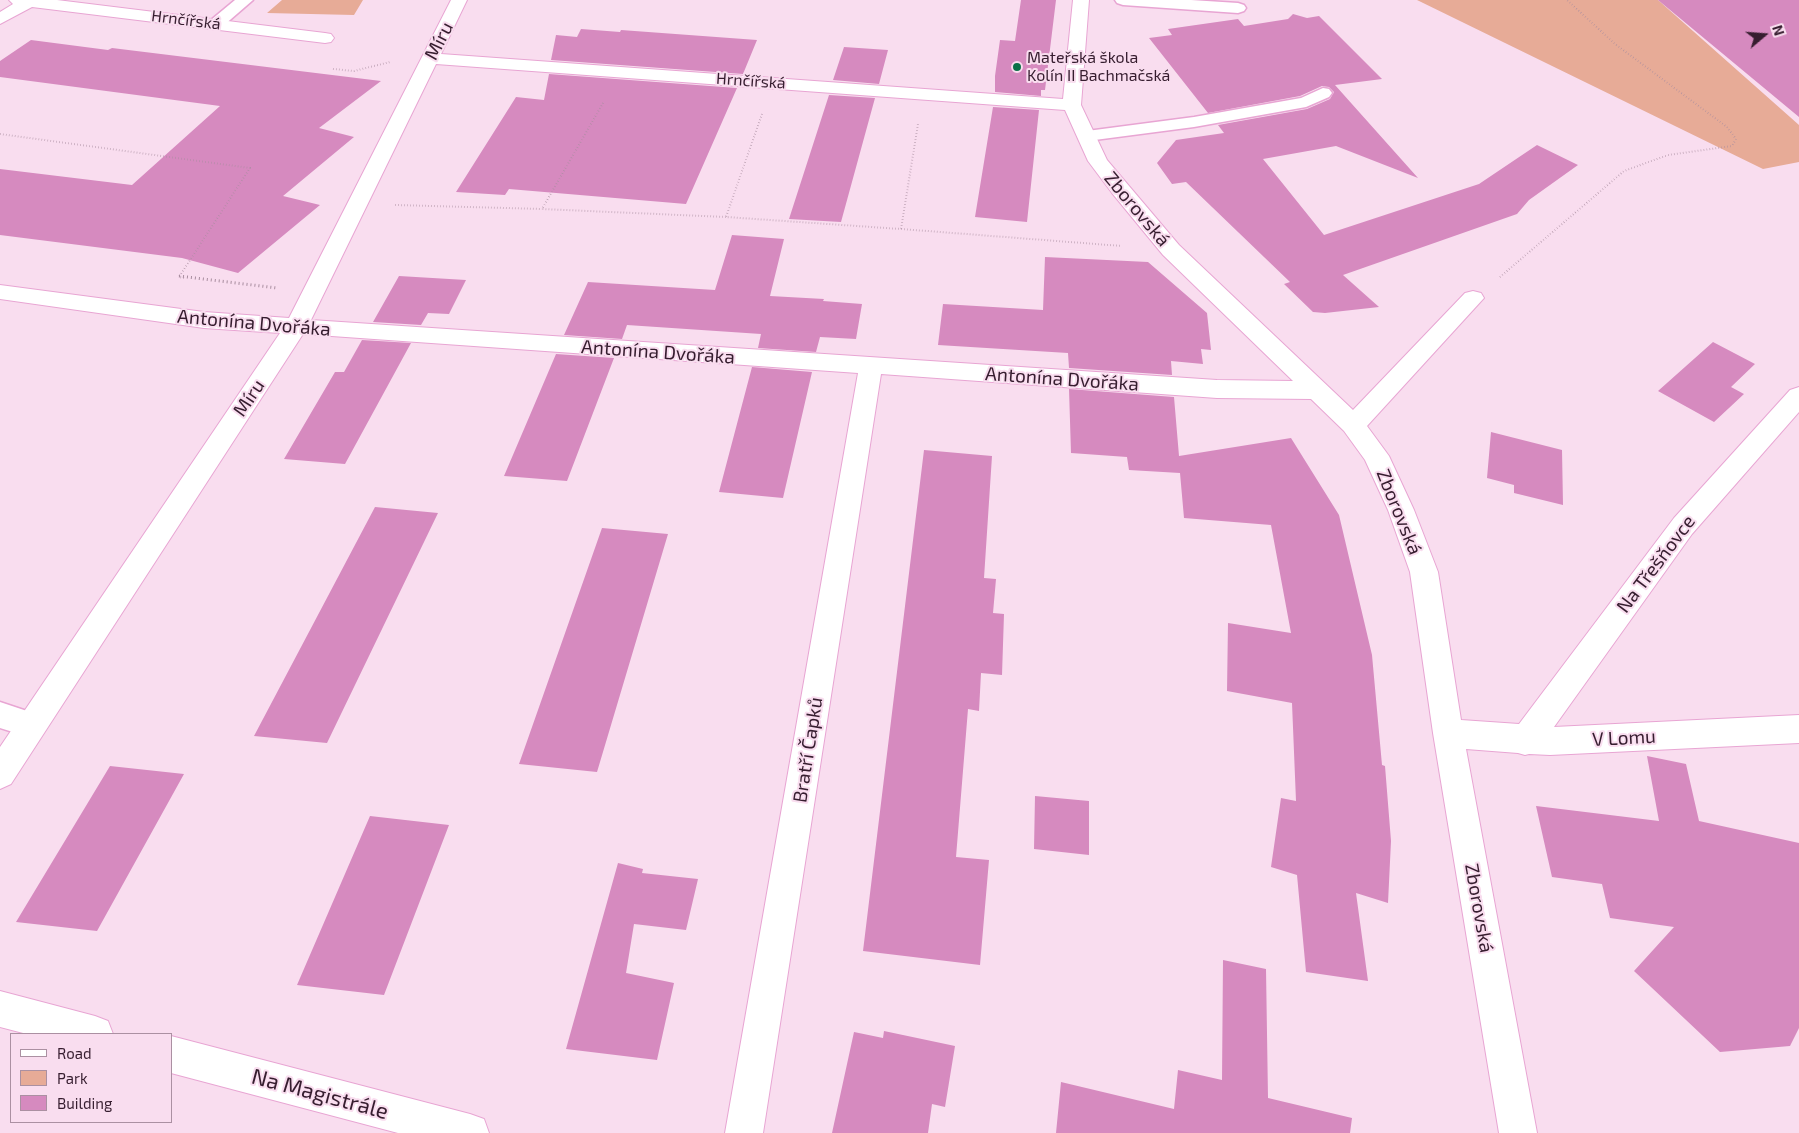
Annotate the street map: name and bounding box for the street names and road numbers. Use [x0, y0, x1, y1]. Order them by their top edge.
street label: Hrnčířská [150, 6, 222, 34]
street label: Míru [420, 18, 458, 64]
street label: Hrnčířská [716, 69, 786, 93]
street label: Zborovská [1099, 167, 1175, 251]
street label: Antonína Dvořáka [176, 305, 332, 341]
street label: Antonína Dvořáka [580, 335, 736, 369]
street label: Antonína Dvořáka [984, 362, 1140, 396]
street label: Míru [228, 375, 270, 421]
street label: Zborovská [1372, 466, 1426, 558]
street label: Na Třešňovce [1612, 511, 1700, 617]
street label: Bratří Čapků [788, 696, 828, 804]
street label: V Lomu [1592, 725, 1656, 751]
street label: Zborovská [1460, 862, 1498, 954]
street label: Na Magistrále [249, 1063, 391, 1125]

